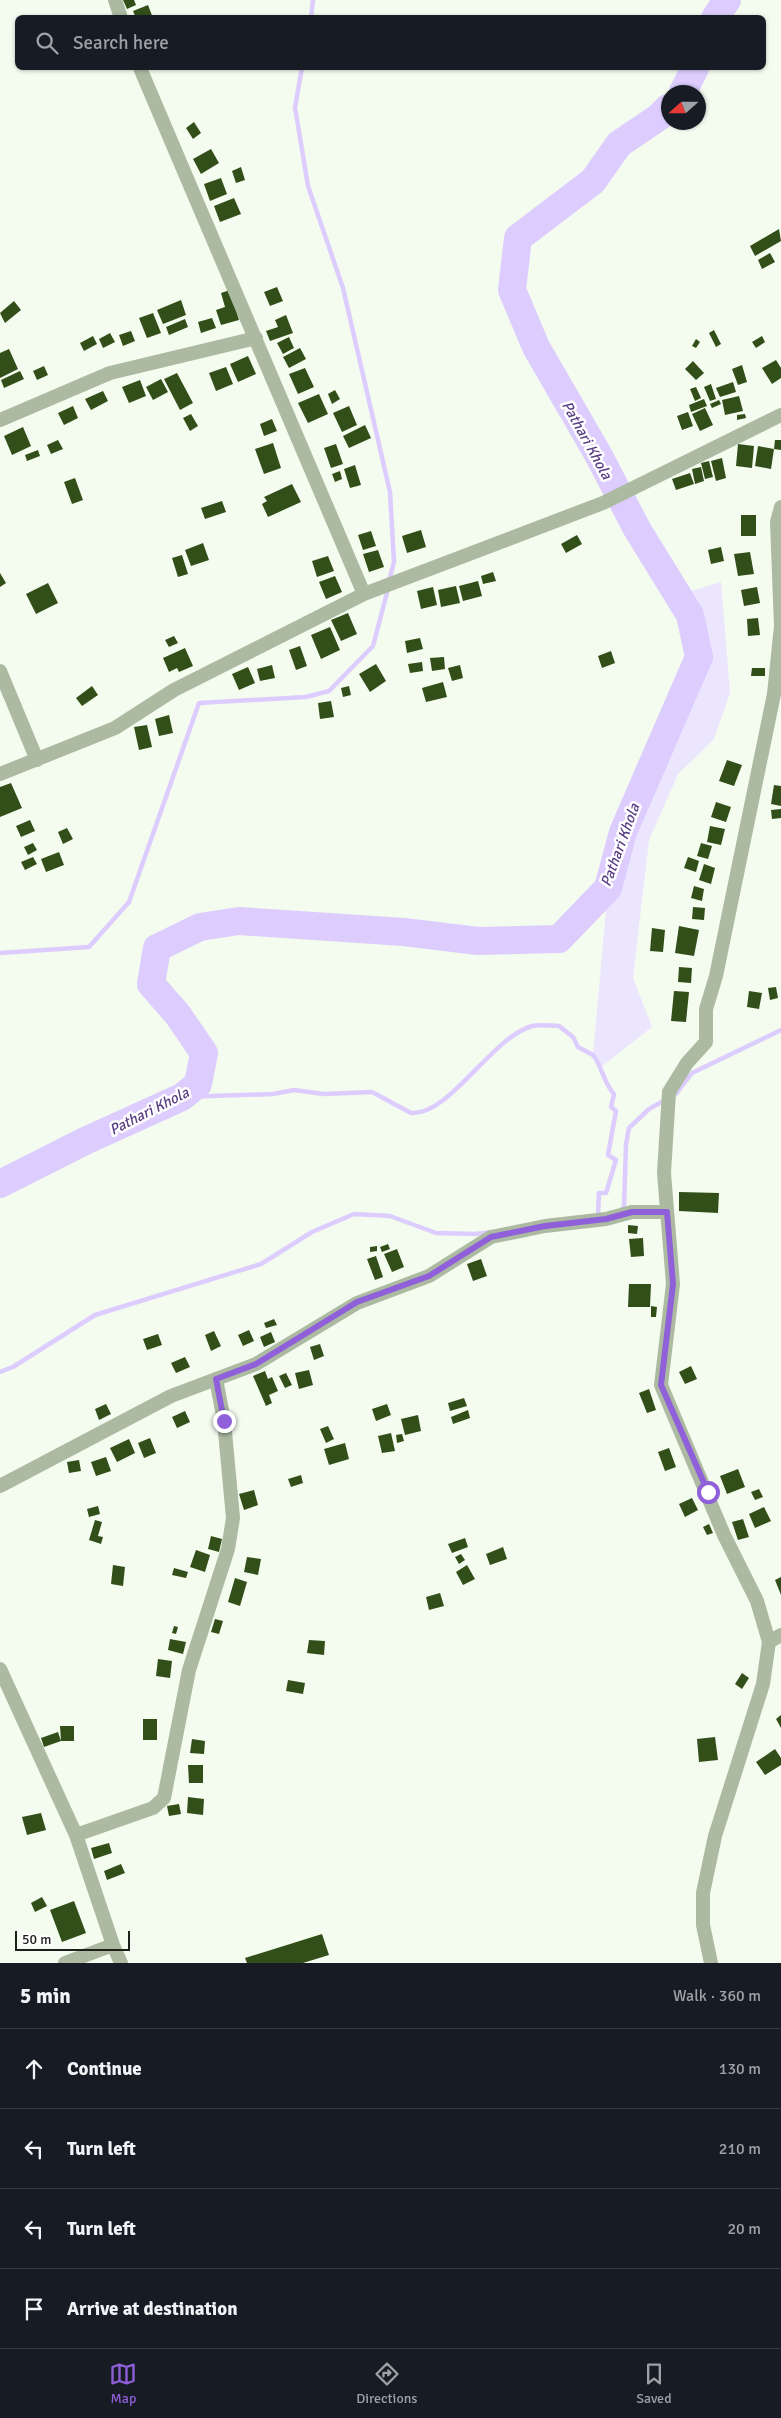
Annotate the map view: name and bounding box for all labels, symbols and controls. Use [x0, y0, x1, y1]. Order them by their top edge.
search box [15, 15, 766, 70]
icon: search [33, 29, 61, 57]
text: Search here [73, 31, 169, 55]
north arrow [661, 85, 706, 130]
water label: Pathari Khola [558, 398, 616, 483]
water label: Pathari Khola [597, 801, 643, 889]
water label: Pathari Khola [106, 1083, 192, 1139]
route end [213, 1410, 236, 1433]
route start [697, 1481, 720, 1504]
scale bar [15, 1928, 130, 1951]
text: 50 m [22, 1931, 51, 1948]
text: 5 min [20, 1983, 71, 2009]
text: Walk · 360 m [673, 1986, 761, 2006]
icon: ahead [20, 2055, 48, 2083]
text: Continue [67, 2057, 142, 2081]
text: 130 m [719, 2059, 761, 2079]
icon: left [20, 2135, 48, 2163]
text: Turn left [67, 2137, 136, 2161]
text: 210 m [719, 2139, 761, 2159]
icon: left [20, 2215, 48, 2243]
text: Turn left [67, 2217, 136, 2241]
text: 20 m [727, 2219, 761, 2239]
icon: arrive [20, 2295, 48, 2323]
text: Arrive at destination [67, 2297, 238, 2321]
tab: Map [109, 2360, 137, 2407]
tab: Directions [356, 2360, 417, 2407]
tab: Saved [636, 2360, 672, 2407]

